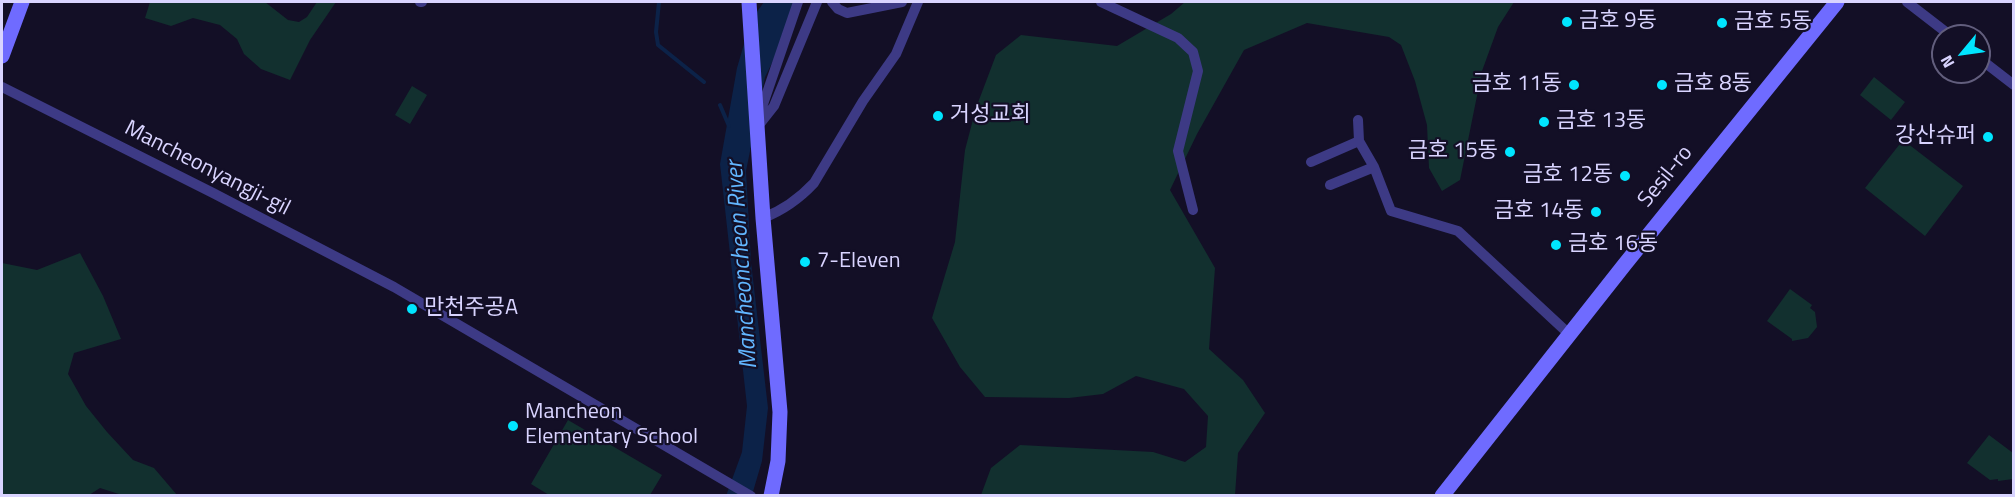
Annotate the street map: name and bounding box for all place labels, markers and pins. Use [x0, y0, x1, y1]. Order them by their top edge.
place label: 금호 9동 [1579, 9, 1657, 35]
place label: 금호 5동 [1734, 10, 1812, 36]
marker: 금호 9동 [1560, 15, 1574, 29]
marker: 금호 5동 [1715, 16, 1729, 30]
place label: 금호 11동 [1472, 72, 1562, 98]
place label: 금호 8동 [1674, 72, 1752, 98]
marker: 금호 11동 [1567, 78, 1581, 92]
marker: 금호 8동 [1655, 78, 1669, 92]
place label: 거성교회 [950, 103, 1031, 129]
marker: 거성교회 [931, 109, 945, 123]
place label: 금호 13동 [1556, 109, 1646, 135]
marker: 금호 13동 [1537, 115, 1551, 129]
place label: 강산슈퍼 [1895, 124, 1976, 150]
marker: 강산슈퍼 [1981, 130, 1995, 144]
place label: 금호 15동 [1408, 139, 1498, 165]
marker: 금호 15동 [1503, 145, 1517, 159]
place label: 금호 12동 [1523, 163, 1613, 189]
marker: 금호 12동 [1618, 169, 1632, 183]
place label: 금호 14동 [1494, 199, 1584, 225]
marker: 금호 14동 [1589, 205, 1603, 219]
place label: 금호 16동 [1568, 232, 1658, 258]
marker: 금호 16동 [1549, 238, 1563, 252]
place label: 7-Eleven [817, 249, 900, 275]
marker: 7-Eleven [798, 255, 812, 269]
place label: 만천주공A [424, 296, 518, 322]
marker: 만천주공A [405, 302, 419, 316]
place label: Mancheon Elementary School [525, 400, 698, 452]
marker: Mancheon Elementary School [506, 419, 520, 433]

